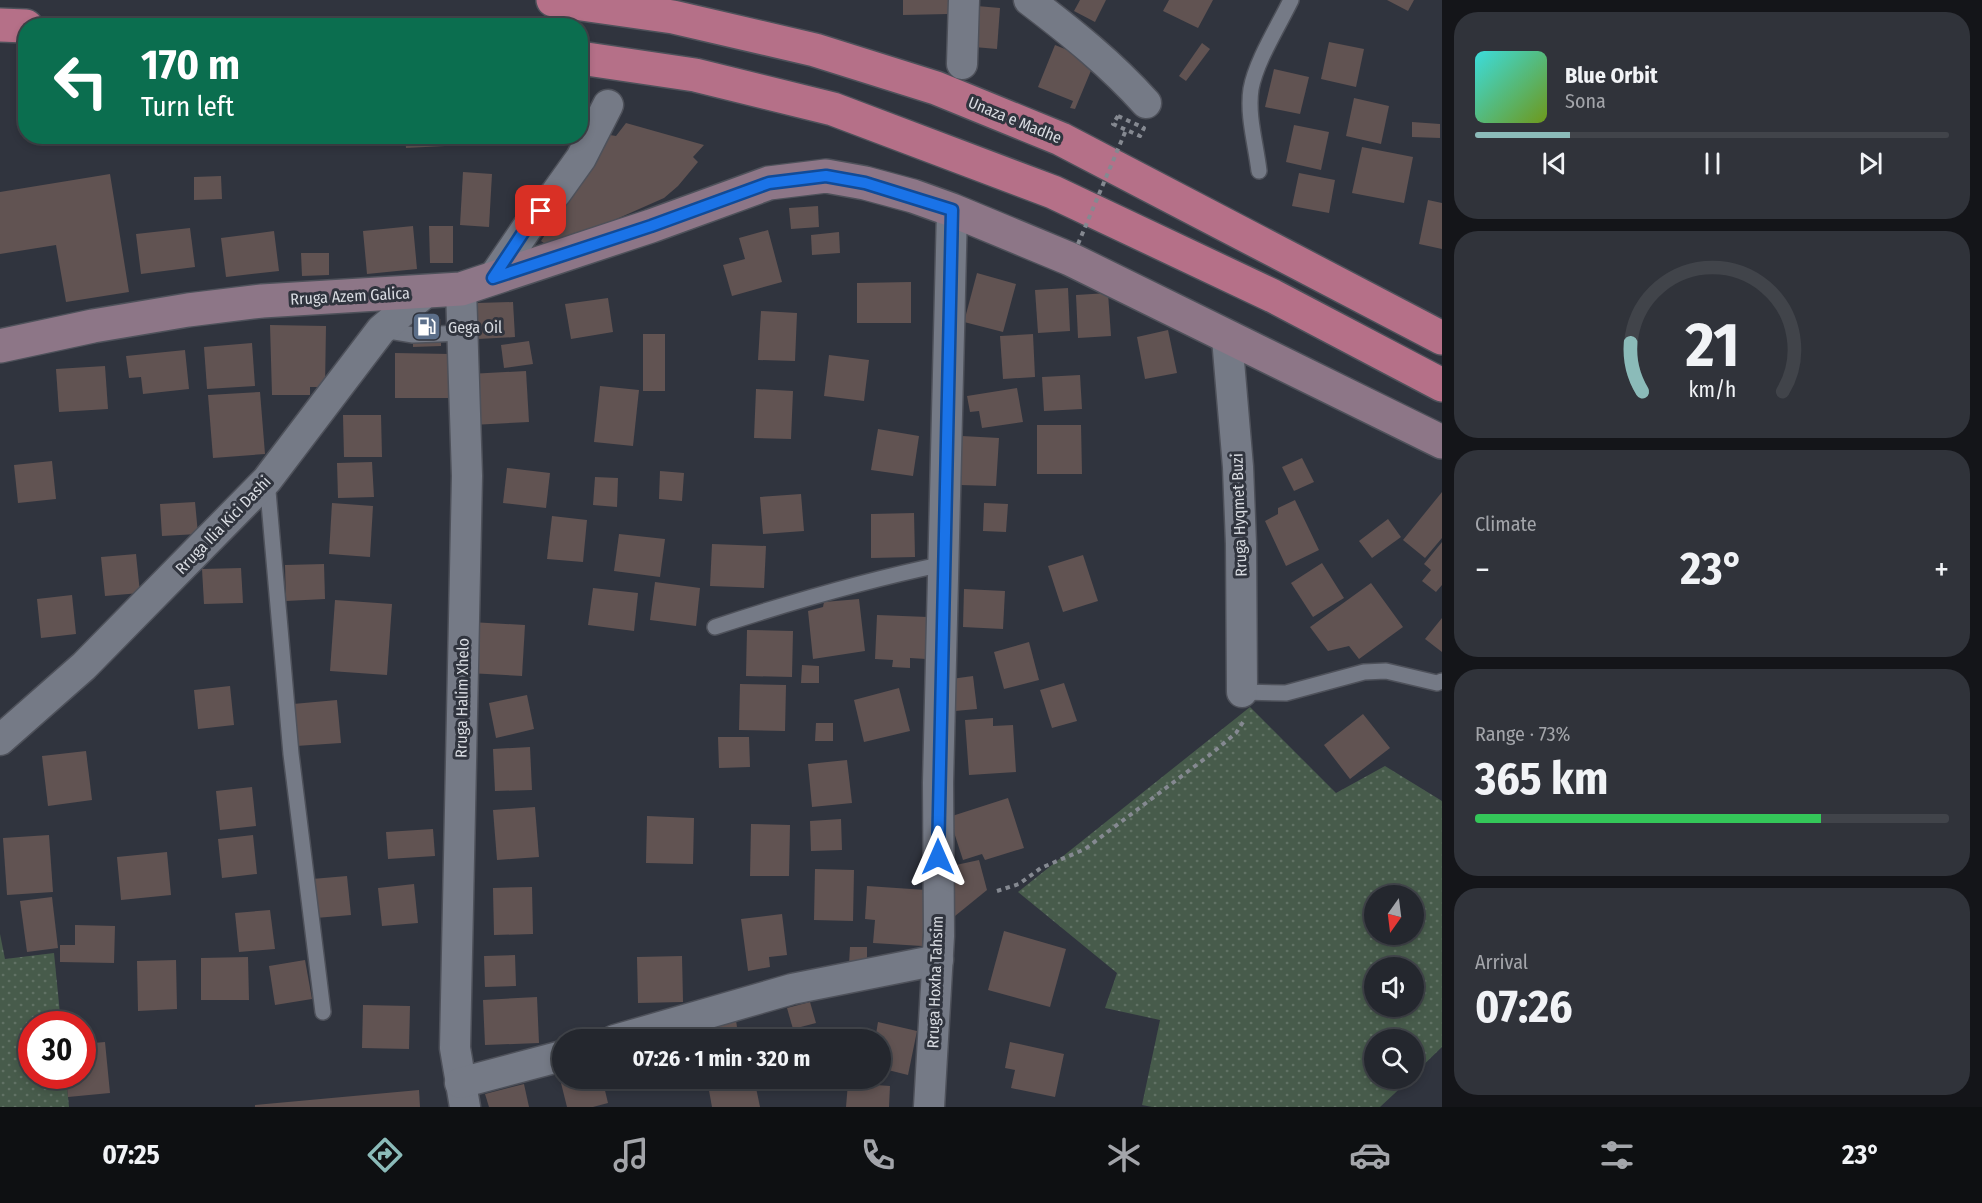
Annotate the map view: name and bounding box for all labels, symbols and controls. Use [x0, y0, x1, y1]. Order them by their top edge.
text: 170 m [141, 40, 240, 90]
icon: left [42, 42, 120, 120]
text: Blue Orbit [1565, 62, 1658, 89]
text: Sona [1565, 89, 1606, 113]
text: Turn left [141, 91, 234, 123]
street label: Unaza e Madhe [965, 93, 1065, 147]
icon: previous [1538, 147, 1571, 180]
icon: pause [1696, 147, 1729, 180]
icon: next [1854, 147, 1887, 180]
pin [515, 185, 566, 236]
icon: arrive [524, 194, 557, 227]
street label: Rruga Azem Galica [290, 283, 410, 309]
text: 21 [1684, 308, 1739, 383]
fuel station icon: Gega Oil [411, 311, 443, 343]
place label: Gega Oil [448, 318, 502, 337]
text: km/h [1688, 377, 1736, 403]
street label: Rruga Hyqmet Buzi [1227, 453, 1251, 577]
street label: Rruga Ilia Kici Dashi [171, 472, 275, 578]
text: Climate [1475, 512, 1537, 536]
text: 23° [1680, 542, 1744, 596]
text: − [1475, 550, 1490, 590]
text: + [1934, 550, 1949, 590]
street label: Rruga Halim Xhelo [451, 638, 473, 758]
text: Range · 73% [1475, 722, 1571, 746]
text: 365 km [1475, 752, 1608, 806]
position arrow [906, 825, 970, 889]
north arrow [1364, 885, 1424, 945]
map controls [1364, 885, 1424, 1089]
street label: Rruga Hoxha Tahsim [923, 915, 947, 1049]
text: Arrival [1475, 950, 1528, 974]
button: sound [1364, 957, 1424, 1017]
text: 07:26 [1475, 980, 1573, 1034]
speed limit sign: 30 [18, 1011, 96, 1089]
button: search [1364, 1029, 1424, 1089]
text: 07:26 · 1 min · 320 m [633, 1045, 810, 1072]
icon: directions [364, 1134, 406, 1176]
icon: music [610, 1134, 652, 1176]
icon: phone [857, 1134, 899, 1176]
icon: climate [1103, 1134, 1145, 1176]
icon: car [1349, 1134, 1391, 1176]
icon: filters [1596, 1134, 1638, 1176]
text: 07:25 [102, 1139, 160, 1171]
text: 23° [1842, 1139, 1880, 1171]

